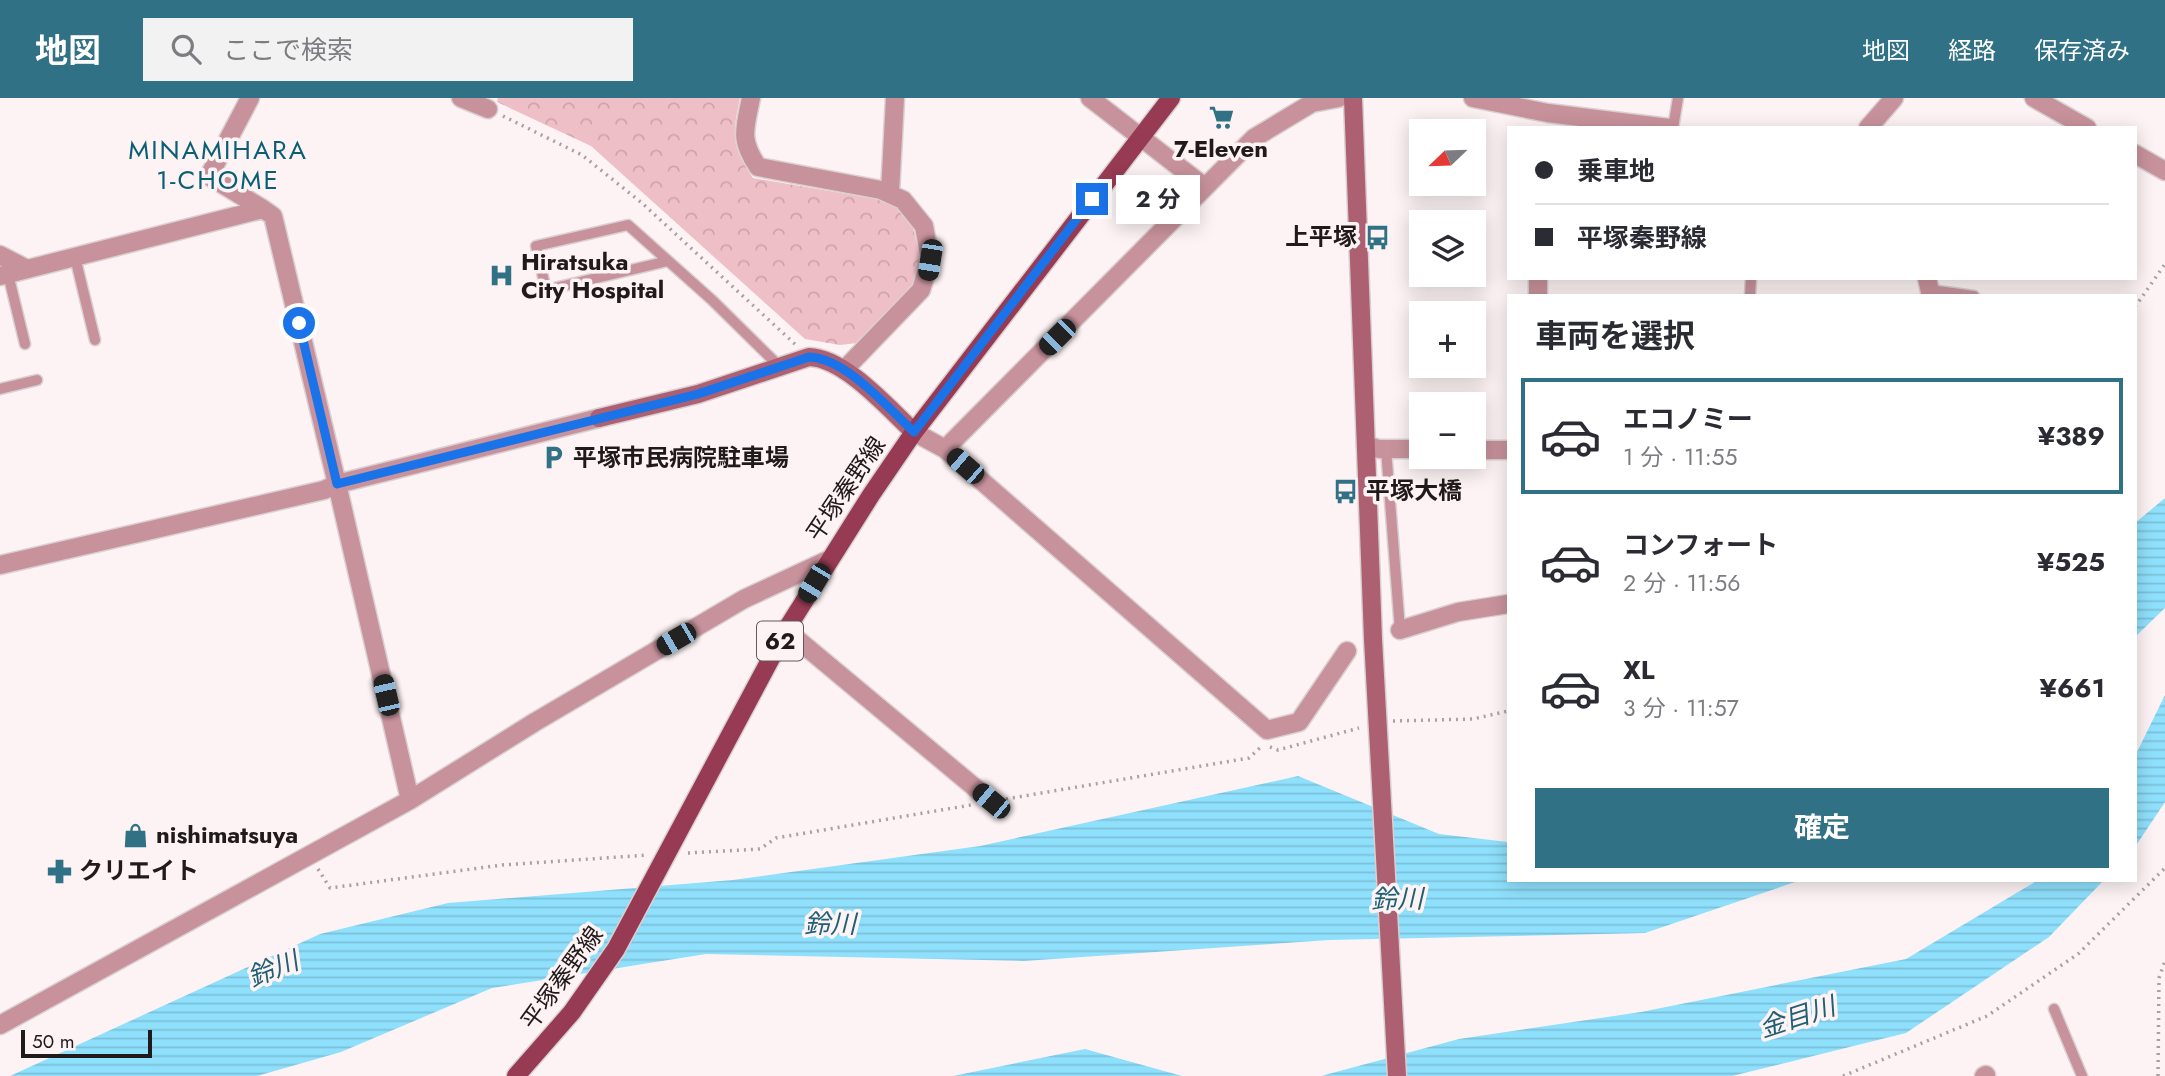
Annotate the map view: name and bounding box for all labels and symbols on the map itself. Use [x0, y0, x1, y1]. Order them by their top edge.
supermarket icon: 7-Eleven [1207, 104, 1235, 132]
north arrow [1409, 119, 1486, 196]
district label: MINAMIHARA 1-CHOME [128, 131, 308, 199]
place label: 7-Eleven [1174, 131, 1268, 166]
callout: 2 分 [1116, 174, 1200, 224]
route end [1076, 183, 1108, 215]
place label: 上平塚 [1285, 219, 1357, 254]
bus stop icon: 上平塚 [1363, 223, 1391, 251]
car [917, 238, 944, 282]
place label: Hiratsuka City Hospital [521, 244, 664, 307]
hospital icon: Hiratsuka City Hospital [487, 262, 515, 290]
route start [283, 307, 315, 339]
car [1035, 315, 1080, 359]
street label: 平塚秦野線 [798, 429, 894, 548]
place label: 平塚市民病院駐車場 [573, 440, 789, 475]
parking icon: 平塚市民病院駐車場 [539, 444, 567, 472]
car [943, 444, 988, 488]
place label: 平塚大橋 [1366, 473, 1462, 508]
bus stop icon: 平塚大橋 [1332, 477, 1360, 505]
car [795, 560, 834, 606]
car [653, 619, 700, 659]
road number: 62 [757, 622, 803, 660]
car [372, 672, 401, 718]
car [969, 779, 1014, 823]
place label: nishimatsuya [156, 817, 298, 852]
shop icon: nishimatsuya [122, 821, 150, 849]
place label: クリエイト [79, 853, 199, 888]
pharmacy icon: クリエイト [45, 857, 73, 885]
water label: 鈴川 [1371, 879, 1426, 918]
water label: 鈴川 [804, 905, 859, 943]
street label: 平塚秦野線 [512, 919, 611, 1037]
water label: 鈴川 [242, 941, 307, 996]
water label: 金目川 [1754, 986, 1843, 1047]
scale bar [21, 1027, 152, 1059]

